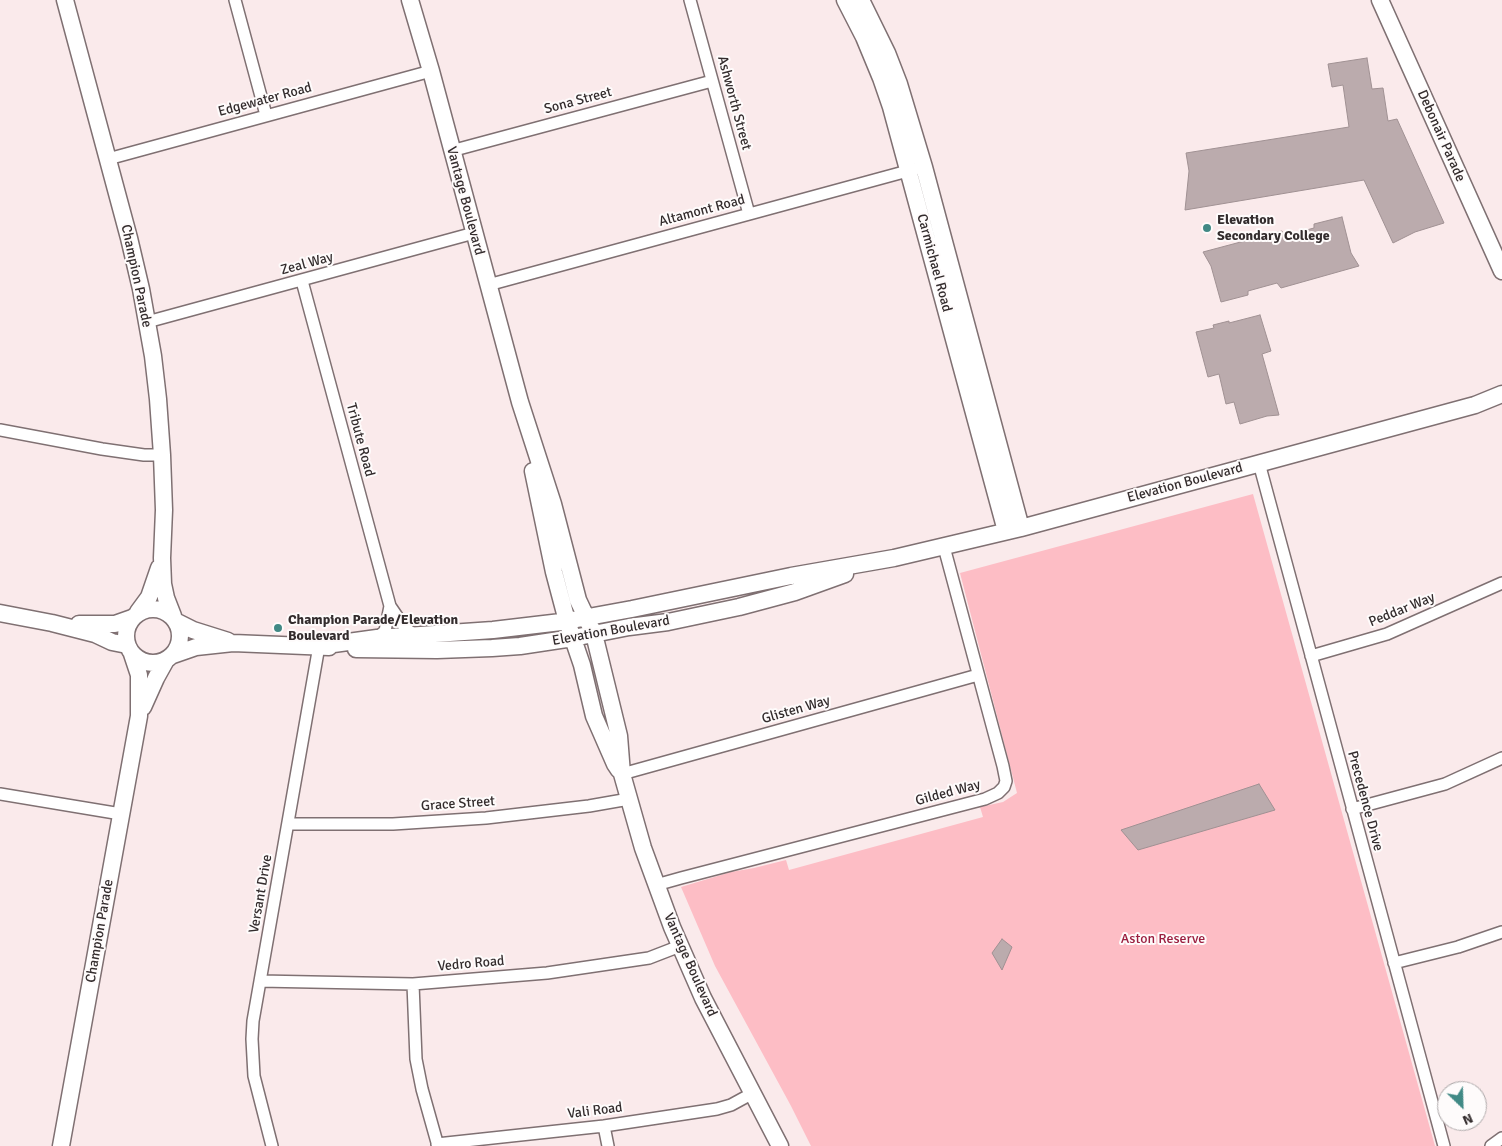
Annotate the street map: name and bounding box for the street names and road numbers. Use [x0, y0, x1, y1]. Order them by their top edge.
street label: Ashworth Street [713, 54, 755, 152]
street label: Edgewater Road [216, 79, 314, 121]
street label: Sona Street [542, 84, 614, 118]
street label: Debonair Parade [1413, 87, 1469, 185]
street label: Vantage Boulevard [442, 145, 488, 257]
street label: Altamont Road [657, 191, 747, 231]
street label: Carmichael Road [913, 212, 955, 314]
street label: Champion Parade [117, 223, 155, 329]
street label: Zeal Way [279, 249, 335, 279]
street label: Tribute Road [342, 401, 378, 479]
street label: Elevation Boulevard [1125, 459, 1245, 507]
street label: Peddar Way [1367, 589, 1437, 631]
street label: Elevation Boulevard [551, 612, 671, 650]
street label: Glisten Way [760, 692, 832, 728]
street label: Precedence Drive [1344, 749, 1386, 853]
street label: Gilded Way [914, 776, 982, 810]
street label: Grace Street [420, 793, 496, 815]
street label: Versant Drive [246, 853, 276, 935]
street label: Champion Parade [83, 878, 117, 984]
street label: Vantage Boulevard [660, 911, 720, 1019]
street label: Vedro Road [437, 953, 505, 975]
street label: Vali Road [566, 1099, 624, 1123]

